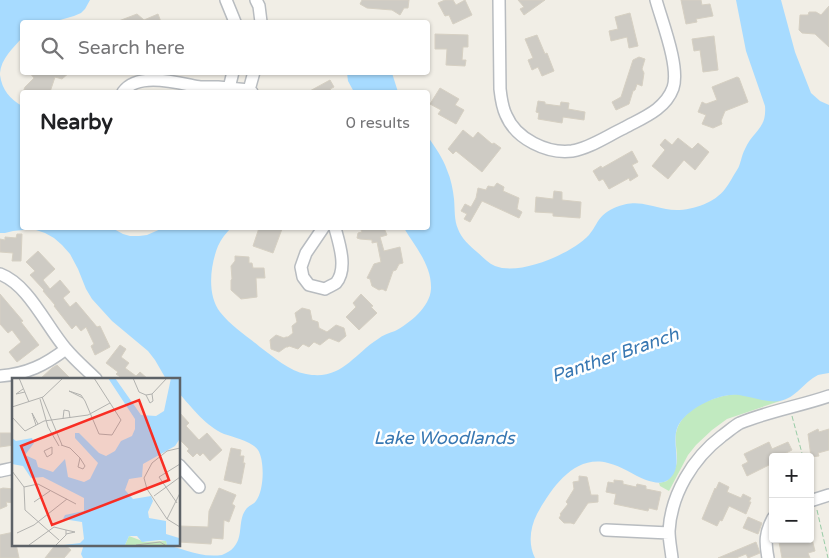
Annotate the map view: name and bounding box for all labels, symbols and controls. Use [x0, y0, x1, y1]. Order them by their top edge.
search box [20, 20, 430, 75]
icon: search [38, 34, 66, 62]
text: Search here [78, 37, 185, 59]
text: Nearby [40, 110, 113, 135]
text: 0 results [346, 113, 410, 133]
water label: Panther Branch [549, 323, 682, 387]
inset map [12, 378, 180, 546]
water label: Lake Woodlands [373, 427, 516, 449]
map controls [769, 453, 814, 543]
button: + [769, 453, 814, 498]
button: − [769, 498, 814, 543]

